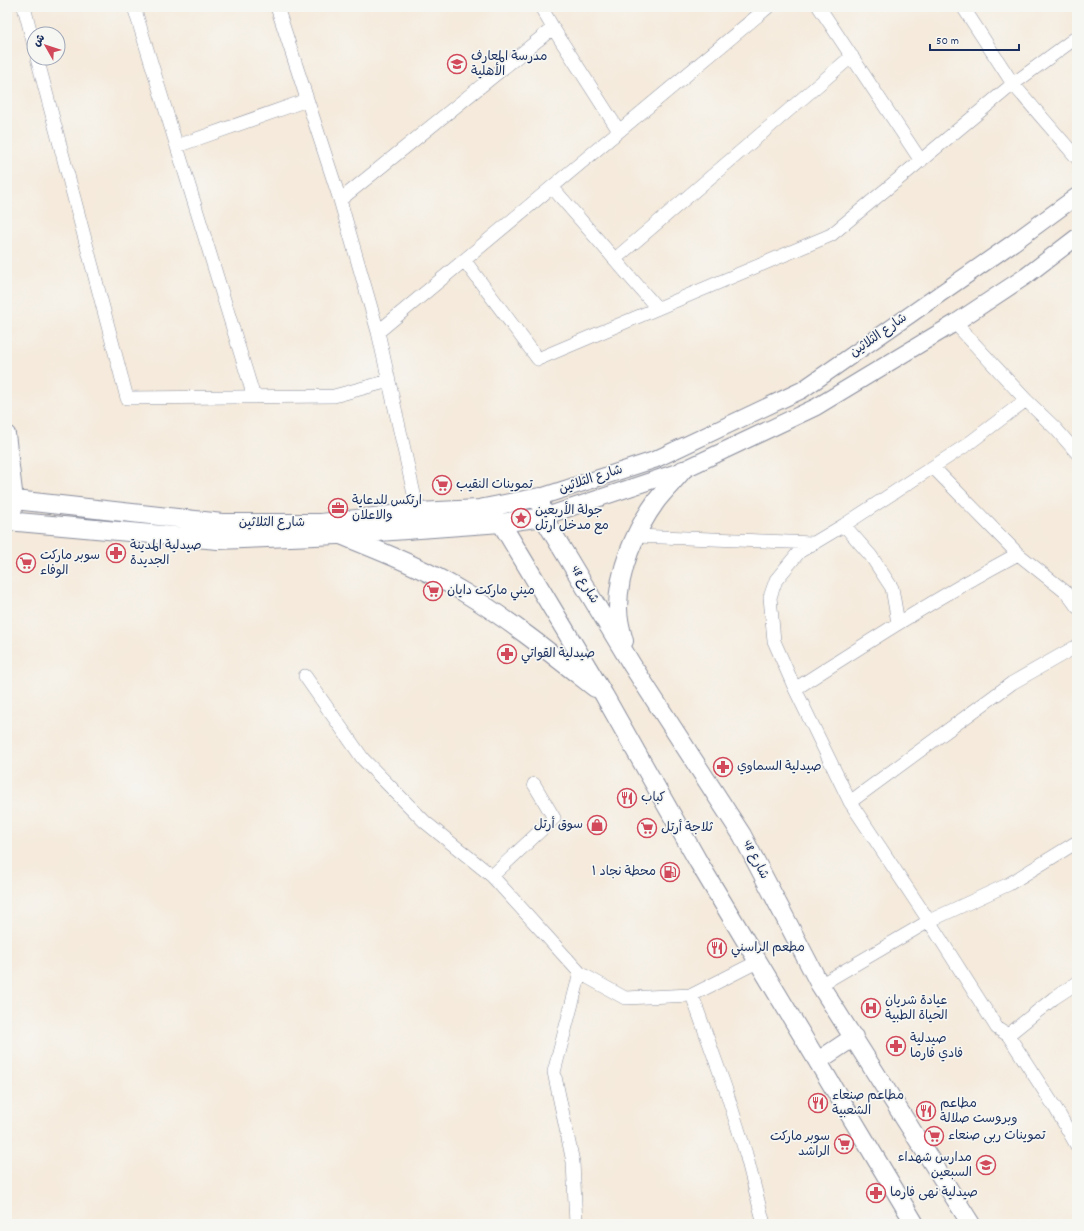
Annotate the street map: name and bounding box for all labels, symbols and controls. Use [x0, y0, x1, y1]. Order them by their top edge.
north arrow [26, 26, 66, 66]
scale bar [930, 26, 1019, 52]
text: ش [30, 31, 50, 51]
text: 50 m [936, 33, 959, 50]
place label: مدرسة المعارف الأهلية [471, 48, 547, 82]
school or university icon: مدرسة المعارف الأهلية [446, 53, 468, 75]
street label: شارع الثلاثين [846, 309, 912, 363]
street label: شارع الثلاثين [557, 461, 625, 499]
supermarket icon: تموينات النقيب [431, 474, 453, 496]
place label: تموينات النقيب [456, 476, 533, 495]
place label: ارتكس للدعاية والاعلان [352, 492, 422, 526]
office icon: ارتكس للدعاية والاعلان [327, 497, 349, 519]
place label: جولة الأربعين مع مدخل ارتل [535, 501, 609, 536]
place icon: جولة الأربعين مع مدخل ارتل [510, 507, 532, 529]
street label: شارع الثلاثين [239, 514, 305, 533]
place label: صيدلية المدينة الجديدة [130, 537, 202, 571]
pharmacy icon: صيدلية المدينة الجديدة [105, 542, 127, 564]
place label: سوبر ماركت الوفاء [40, 547, 100, 581]
supermarket icon: سوبر ماركت الوفاء [15, 552, 37, 574]
street label: شارع 48 [565, 562, 603, 608]
supermarket icon: ميني ماركت دايان [422, 580, 444, 602]
place label: ميني ماركت دايان [447, 582, 535, 601]
pharmacy icon: صيدلية القواتي [496, 643, 518, 665]
place label: صيدلية القواتي [521, 645, 595, 664]
pharmacy icon: صيدلية السماوي [712, 756, 734, 778]
place label: صيدلية السماوي [737, 758, 822, 777]
restaurant icon: كباب [616, 787, 638, 809]
place label: كباب [641, 789, 666, 808]
shop icon: سوق أرتل [586, 814, 608, 836]
place label: سوق أرتل [534, 816, 583, 835]
supermarket icon: ثلاجة أرتل [636, 817, 658, 839]
place label: ثلاجة أرتل [661, 819, 714, 838]
street label: شارع 48 [737, 837, 773, 883]
fuel station icon: محطة نجاد ١ [659, 861, 681, 883]
place label: محطة نجاد ١ [592, 863, 656, 882]
restaurant icon: مطعم الراسني [706, 937, 728, 959]
place label: مطعم الراسني [731, 939, 805, 958]
place label: عيادة شريان الحياة الطبية [885, 992, 948, 1026]
hospital icon: عيادة شريان الحياة الطبية [860, 997, 882, 1019]
place label: صيدلية فادي فارما [910, 1030, 963, 1064]
pharmacy icon: صيدلية فادي فارما [885, 1035, 907, 1057]
place label: مطاعم صنعاء الشعبية [832, 1087, 904, 1121]
restaurant icon: مطاعم صنعاء الشعبية [807, 1092, 829, 1114]
place label: مطاعم وبروست صلالة [940, 1095, 1018, 1129]
restaurant icon: مطاعم وبروست صلالة [915, 1100, 937, 1122]
supermarket icon: تموينات ربى صنعاء [923, 1125, 945, 1147]
place label: تموينات ربى صنعاء [948, 1127, 1046, 1146]
place label: سوبر ماركت الراشد [770, 1128, 830, 1162]
supermarket icon: سوبر ماركت الراشد [833, 1133, 855, 1155]
place label: مدارس شهداء السبعين [898, 1149, 972, 1183]
school or university icon: مدارس شهداء السبعين [975, 1154, 997, 1176]
pharmacy icon: صيدلية نهى فارما [865, 1182, 887, 1204]
place label: صيدلية نهى فارما [890, 1184, 978, 1203]

